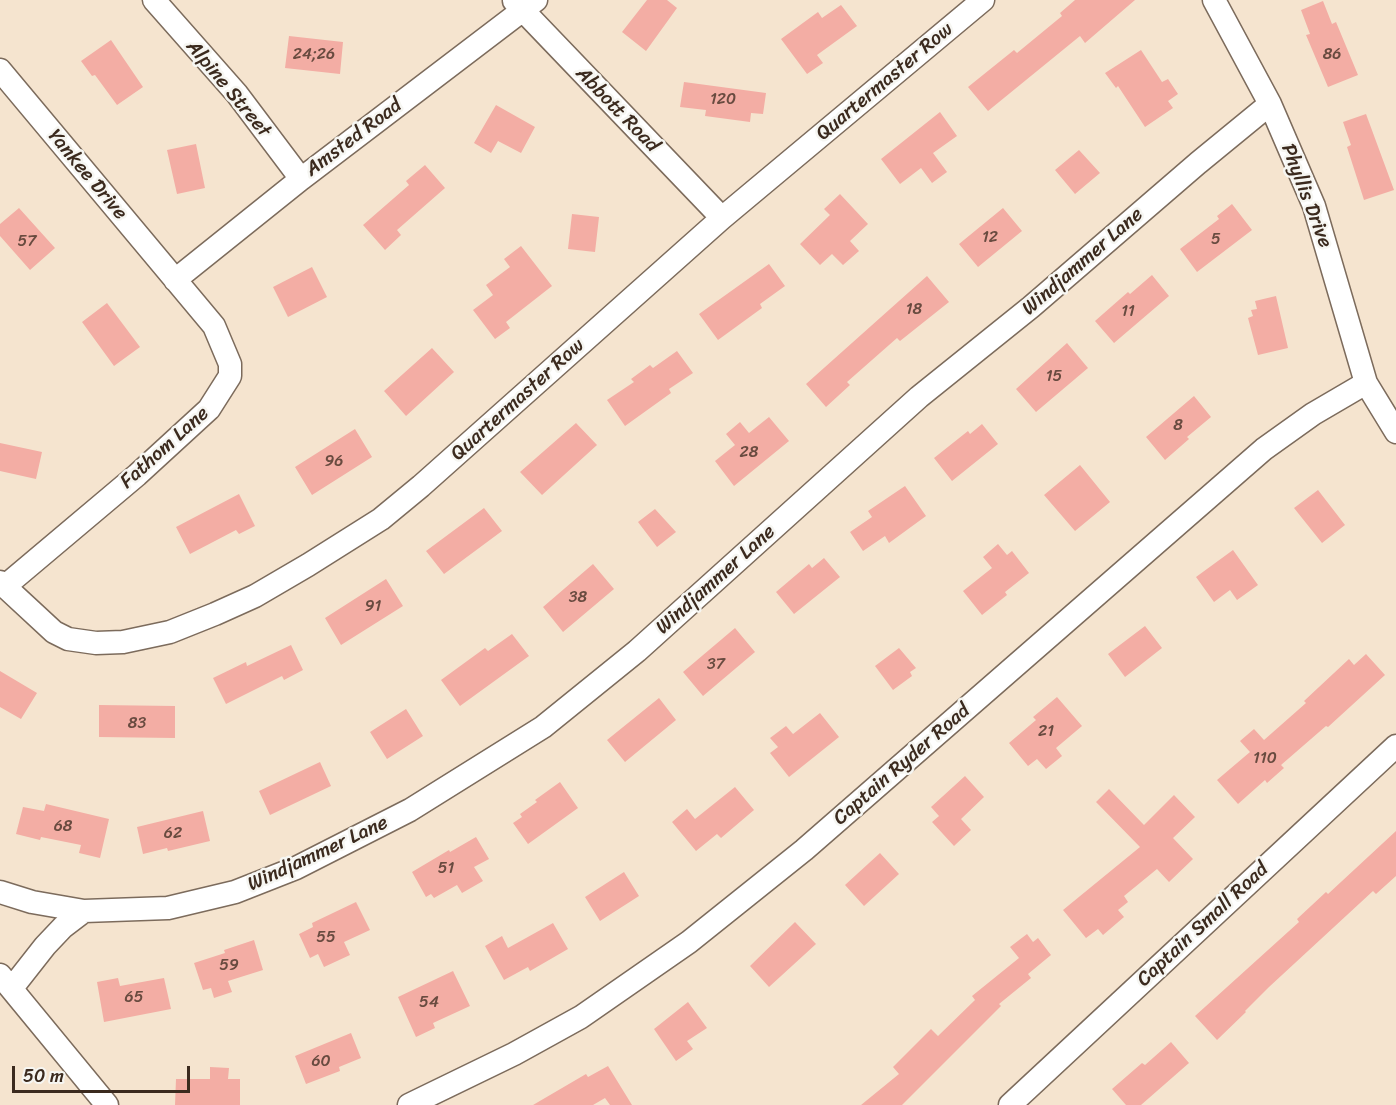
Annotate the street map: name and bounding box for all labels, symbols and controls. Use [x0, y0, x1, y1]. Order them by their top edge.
street label: Quartermaster Row [812, 18, 958, 146]
street label: Alpine Street [180, 36, 276, 142]
house number: 24;26 [293, 45, 335, 65]
house number: 86 [1323, 45, 1341, 65]
street label: Abbott Road [570, 62, 664, 158]
house number: 120 [710, 90, 736, 110]
street label: Amsted Road [301, 94, 407, 182]
street label: Yankee Drive [42, 125, 132, 225]
street label: Phyllis Drive [1275, 141, 1337, 251]
street label: Windjammer Lane [1018, 203, 1148, 321]
house number: 12 [982, 228, 998, 248]
house number: 5 [1211, 230, 1221, 250]
house number: 57 [18, 232, 36, 252]
house number: 18 [906, 300, 922, 320]
house number: 11 [1121, 302, 1135, 322]
street label: Quartermaster Row [446, 334, 590, 466]
house number: 15 [1046, 367, 1062, 387]
street label: Fathom Lane [116, 402, 214, 494]
house number: 8 [1173, 416, 1183, 436]
house number: 28 [740, 443, 758, 463]
house number: 96 [325, 452, 343, 472]
street label: Windjammer Lane [651, 520, 781, 640]
house number: 38 [569, 588, 587, 608]
house number: 91 [365, 597, 381, 617]
house number: 37 [707, 655, 725, 675]
street label: Captain Ryder Road [829, 699, 975, 831]
house number: 83 [128, 714, 146, 734]
house number: 21 [1038, 722, 1054, 742]
house number: 110 [1253, 749, 1277, 769]
street label: Windjammer Lane [244, 811, 392, 897]
house number: 68 [54, 817, 72, 837]
house number: 62 [164, 824, 182, 844]
street label: Captain Small Road [1132, 858, 1274, 992]
house number: 51 [438, 859, 454, 879]
house number: 55 [316, 928, 336, 948]
house number: 59 [219, 956, 239, 976]
house number: 65 [125, 988, 143, 1008]
house number: 54 [419, 993, 439, 1013]
house number: 60 [311, 1052, 331, 1072]
scale bar [15, 1054, 194, 1092]
text: 50 m [23, 1060, 64, 1092]

